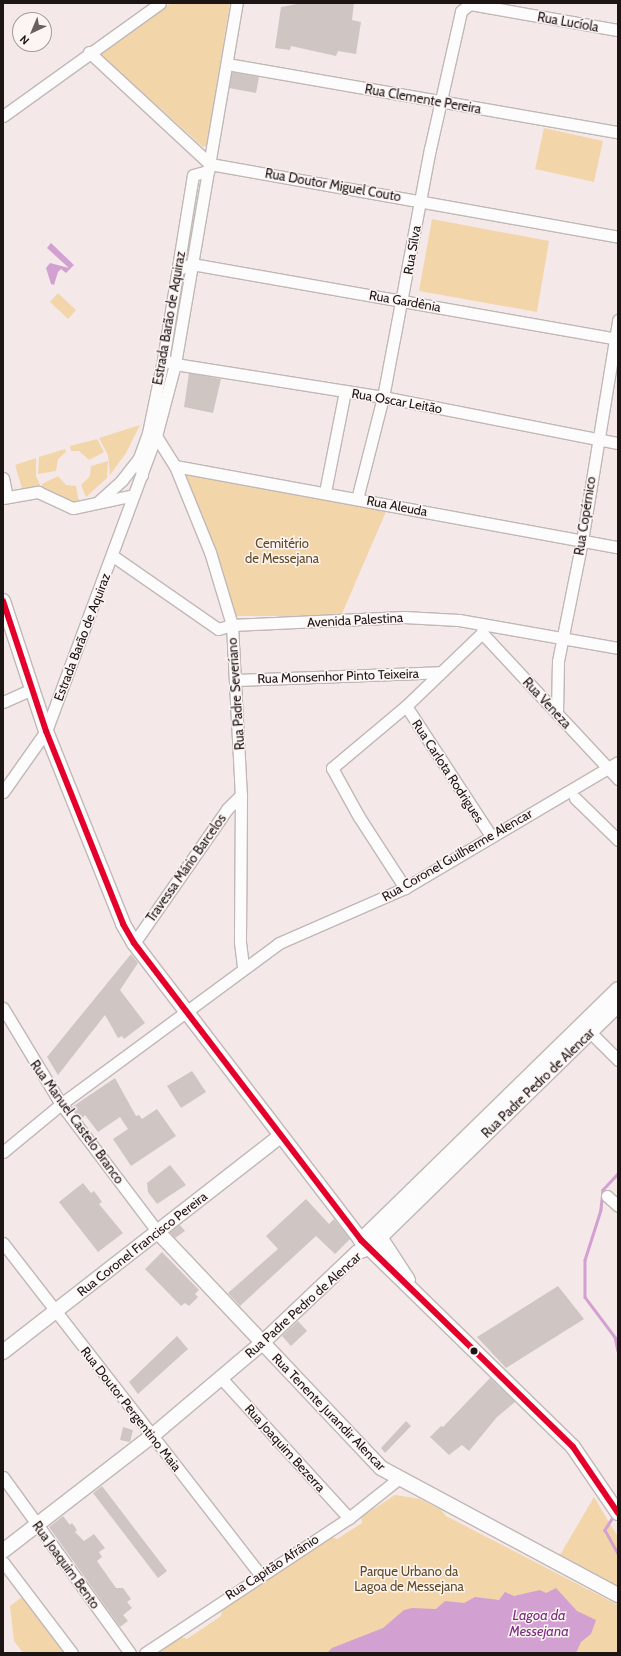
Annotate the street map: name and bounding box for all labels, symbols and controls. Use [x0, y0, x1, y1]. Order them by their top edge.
street label: Rua Lucíola [536, 9, 600, 35]
north arrow [12, 12, 52, 52]
text: N [17, 32, 32, 48]
street label: Rua Clemente Pereira [364, 81, 482, 117]
street label: Rua Doutor Miguel Couto [264, 165, 402, 205]
street label: Rua Sílva [400, 224, 424, 276]
street label: Estrada Barão de Aquiraz [150, 250, 188, 386]
street label: Rua Gardênia [368, 287, 442, 315]
street label: Rua Oscar Leitão [350, 385, 444, 417]
street label: Rua Copérnico [571, 475, 599, 557]
street label: Rua Aleuda [365, 492, 429, 520]
park label: Cemitério de Messejana [245, 536, 319, 567]
street label: Estrada Barão de Aquiraz [50, 571, 114, 703]
street label: Avenida Palestina [307, 610, 403, 630]
street label: Rua Padre Severíano [224, 637, 248, 751]
street label: Rua Monsenhor Pinto Teixeira [257, 665, 419, 687]
street label: Rua Veneza [520, 674, 574, 732]
street label: Rua Carlota Rodrigues [409, 717, 487, 825]
street label: Rua Coronel Guilherme Alencar [379, 806, 535, 904]
street label: Travessa Mário Barcelos [143, 811, 229, 925]
street label: Rua Padre Pedro de Alencar [478, 1025, 598, 1141]
street label: Rua Manuel Castelo Branco [27, 1057, 127, 1187]
street label: Rua Coronel Francisco Pereira [74, 1188, 210, 1300]
street label: Rua Padre Pedro de Alencar [242, 1249, 364, 1361]
street label: Rua Doutor Pergentino Maia [77, 1344, 185, 1474]
unlabelled marker [469, 1346, 479, 1356]
street label: Rua Tenente Jurandir Alencar [269, 1350, 389, 1474]
street label: Rua Joaquim Bezerra [241, 1401, 329, 1495]
street label: Rua Joaquim Bento [29, 1518, 103, 1612]
street label: Rua Capitão Afrânio [222, 1531, 322, 1603]
park label: Parque Urbano da Lagoa de Messejana [354, 1564, 464, 1595]
water label: Lagoa da Messejana [509, 1607, 569, 1640]

